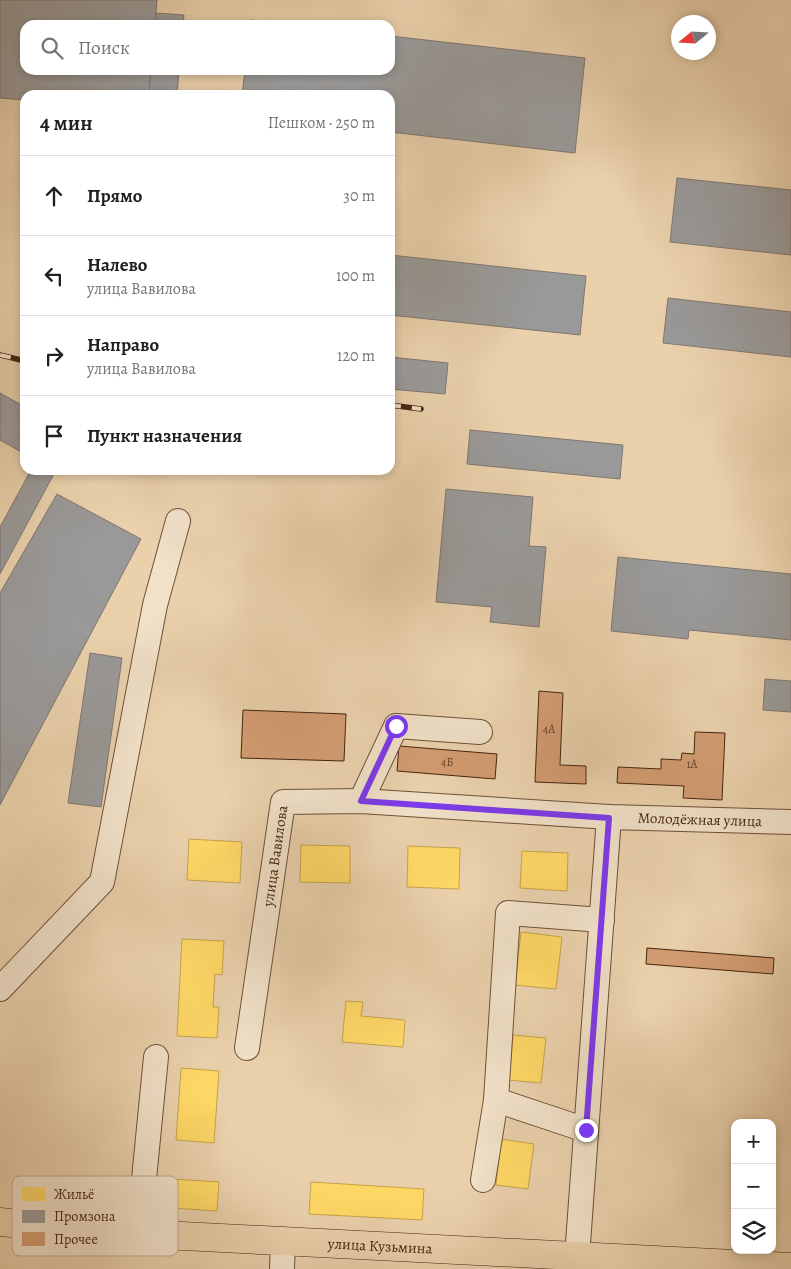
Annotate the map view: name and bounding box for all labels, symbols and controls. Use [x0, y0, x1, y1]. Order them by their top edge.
north arrow [671, 15, 716, 60]
search box [20, 20, 395, 75]
icon: search [38, 34, 66, 62]
text: Поиск [78, 35, 130, 61]
text: 4 мин [40, 109, 93, 137]
text: Пешком · 250 m [268, 112, 375, 134]
icon: ahead [40, 182, 68, 210]
text: Прямо [87, 183, 142, 209]
text: 30 m [343, 185, 375, 207]
text: Налево [87, 252, 147, 278]
icon: left [40, 262, 68, 290]
text: 100 m [336, 265, 375, 287]
text: улица Вавилова [87, 278, 196, 300]
text: Направо [87, 332, 159, 358]
icon: right [40, 342, 68, 370]
text: 120 m [337, 345, 375, 367]
text: улица Вавилова [87, 358, 196, 380]
icon: arrive [40, 422, 68, 450]
text: Пункт назначения [87, 423, 242, 449]
route start [385, 715, 408, 738]
house number: 4А [543, 721, 556, 737]
house number: 4Б [441, 754, 453, 770]
house number: 1А [686, 756, 699, 772]
street label: улица Вавилова [258, 804, 292, 909]
street label: Молодёжная улица [637, 808, 762, 831]
route end [575, 1119, 598, 1142]
map controls [731, 1119, 776, 1254]
button: + [731, 1119, 776, 1164]
button: − [731, 1164, 776, 1209]
legend [12, 1176, 178, 1256]
text: Жильё [54, 1185, 94, 1204]
text: Промзона [54, 1207, 116, 1226]
button: layers [731, 1209, 776, 1254]
text: Прочее [54, 1230, 98, 1249]
street label: улица Кузьмина [326, 1233, 433, 1259]

